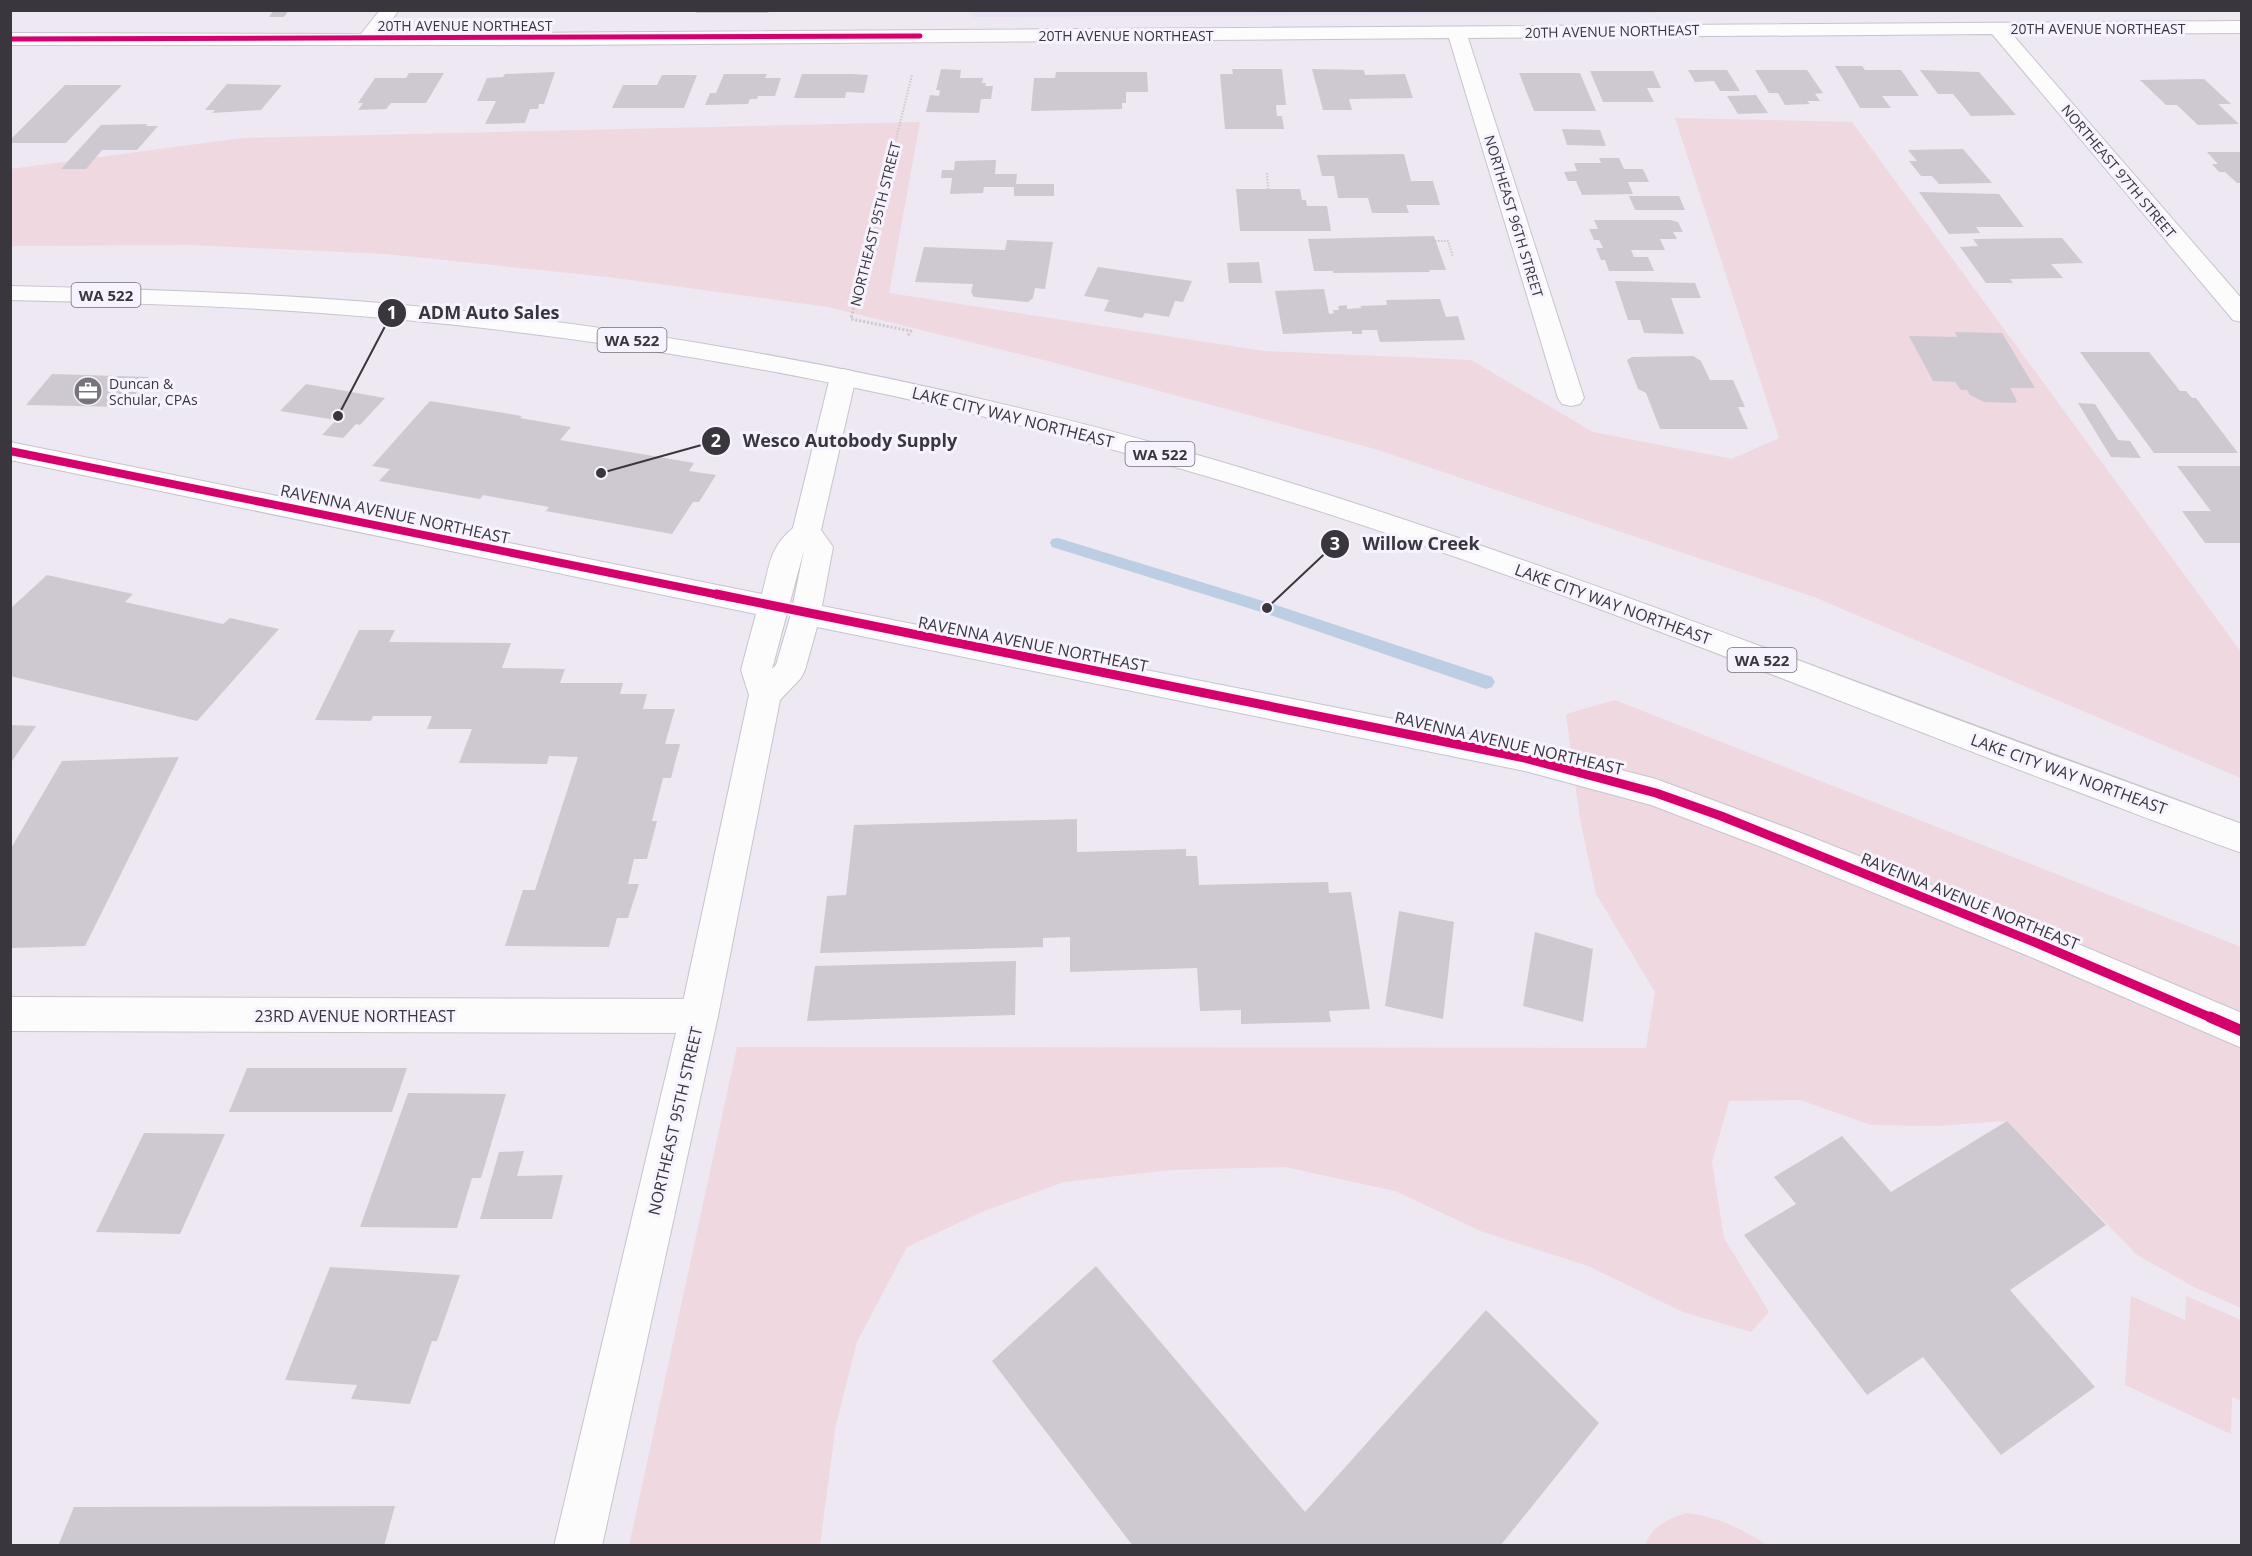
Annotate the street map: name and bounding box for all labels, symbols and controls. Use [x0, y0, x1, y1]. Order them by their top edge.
street label: 20TH AVENUE NORTHEAST [378, 16, 553, 35]
street label: 20TH AVENUE NORTHEAST [2011, 19, 2186, 38]
street label: 20TH AVENUE NORTHEAST [1524, 20, 1700, 42]
street label: 20TH AVENUE NORTHEAST [1039, 26, 1214, 45]
street label: NORTHEAST 97TH STREET [2057, 100, 2181, 242]
street label: NORTHEAST 96TH STREET [1480, 133, 1548, 300]
street label: NORTHEAST 95TH STREET [845, 140, 905, 308]
road number: WA 522 [72, 283, 140, 307]
callout: ADM Auto Sales [377, 295, 572, 331]
text: 1 [387, 300, 397, 324]
text: ADM Auto Sales [418, 300, 560, 324]
road number: WA 522 [598, 328, 666, 352]
place label: Duncan & Schular, CPAs [109, 374, 198, 409]
office icon: Duncan & Schular, CPAs [72, 375, 104, 407]
street label: LAKE CITY WAY NORTHEAST [910, 381, 1116, 453]
callout: Wesco Autobody Supply [701, 423, 969, 459]
text: 2 [711, 428, 721, 452]
text: Wesco Autobody Supply [743, 428, 958, 452]
road number: WA 522 [1126, 442, 1194, 466]
street label: RAVENNA AVENUE NORTHEAST [278, 479, 512, 549]
callout: Willow Creek [1320, 526, 1491, 562]
text: 3 [1330, 531, 1340, 555]
text: Willow Creek [1362, 531, 1480, 555]
street label: LAKE CITY WAY NORTHEAST [1512, 558, 1714, 650]
street label: RAVENNA AVENUE NORTHEAST [916, 611, 1150, 677]
road number: WA 522 [1728, 648, 1796, 672]
street label: RAVENNA AVENUE NORTHEAST [1393, 706, 1625, 780]
street label: LAKE CITY WAY NORTHEAST [1968, 728, 2170, 820]
street label: RAVENNA AVENUE NORTHEAST [1858, 847, 2083, 955]
street label: 23RD AVENUE NORTHEAST [255, 1005, 456, 1027]
street label: NORTHEAST 95TH STREET [643, 1024, 707, 1217]

